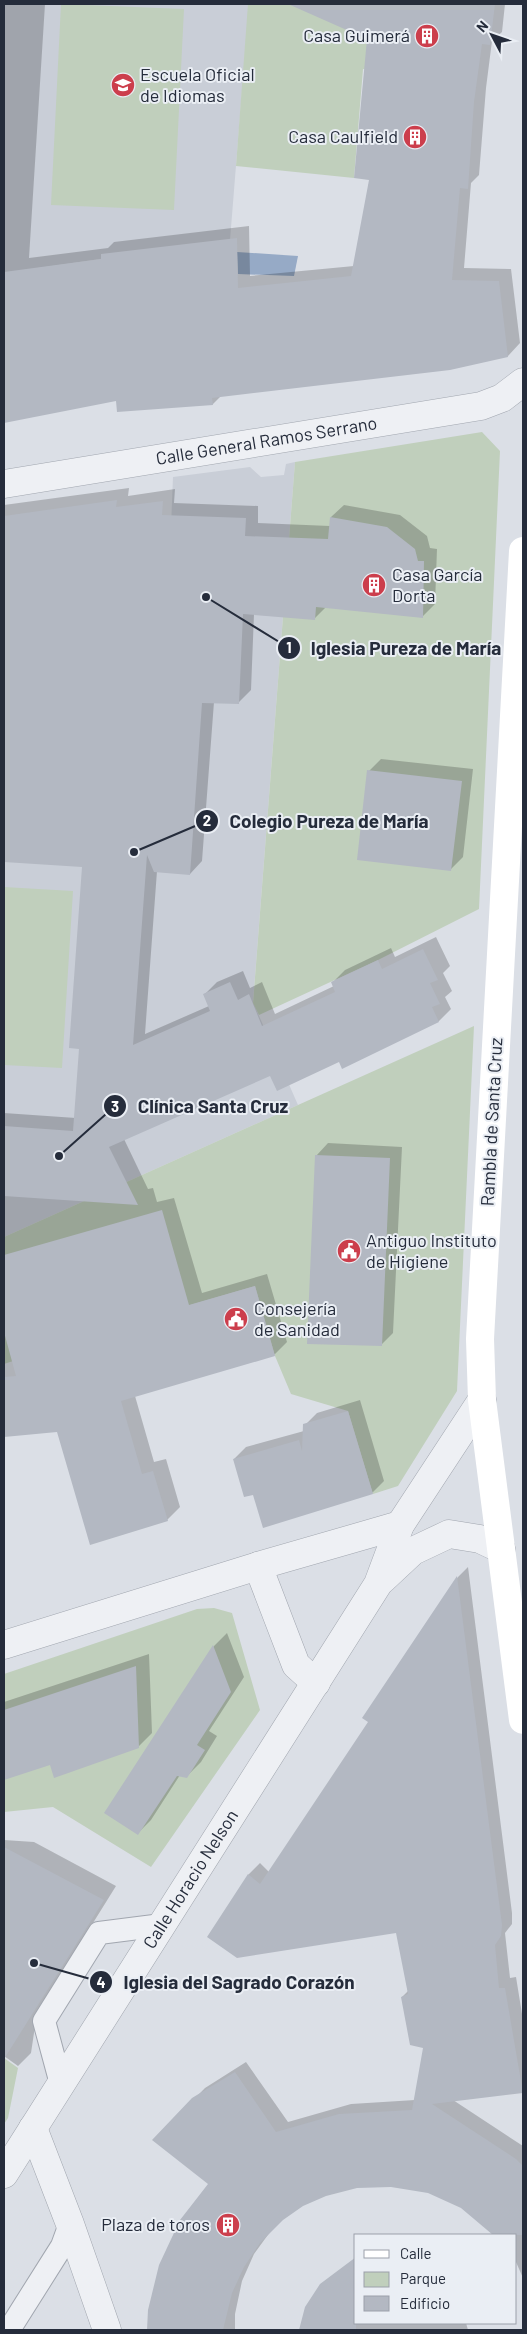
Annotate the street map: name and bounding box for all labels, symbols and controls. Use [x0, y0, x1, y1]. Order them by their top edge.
north arrow [467, 10, 517, 60]
text: N [472, 17, 491, 35]
building icon: Casa Guimerá [414, 23, 440, 49]
place label: Casa Guimerá [303, 24, 410, 46]
place label: Escuela Oficial de Idiomas [140, 63, 255, 106]
school or university icon: Escuela Oficial de Idiomas [110, 72, 136, 98]
building icon: Casa Caulfield [402, 124, 428, 150]
place label: Casa Caulfield [288, 125, 398, 147]
street label: Calle General Ramos Serrano [154, 411, 379, 469]
place label: Casa García Dorta [392, 563, 482, 606]
building icon: Casa García Dorta [361, 572, 387, 598]
callout: Iglesia Pureza de María [276, 631, 512, 665]
text: Iglesia Pureza de María [311, 636, 501, 659]
text: 1 [286, 638, 292, 656]
callout: Colegio Pureza de María [195, 804, 439, 838]
text: Colegio Pureza de María [230, 809, 428, 832]
text: 2 [203, 811, 211, 829]
street label: Rambla de Santa Cruz [476, 1037, 506, 1207]
callout: Clínica Santa Cruz [102, 1089, 298, 1123]
text: Clínica Santa Cruz [138, 1094, 289, 1117]
text: 3 [111, 1097, 119, 1115]
place label: Antiguo Instituto de Higiene [366, 1229, 497, 1272]
public building icon: Antiguo Instituto de Higiene [336, 1238, 362, 1264]
place label: Consejería de Sanidad [254, 1297, 340, 1340]
public building icon: Consejería de Sanidad [223, 1306, 249, 1332]
street label: Calle Horacio Nelson [138, 1805, 242, 1952]
callout: Iglesia del Sagrado Corazón [88, 1965, 364, 1999]
text: Iglesia del Sagrado Corazón [123, 1970, 355, 1993]
text: 4 [96, 1973, 106, 1991]
building icon: Plaza de toros [215, 2212, 241, 2238]
place label: Plaza de toros [101, 2213, 210, 2235]
legend [354, 2234, 517, 2324]
text: Calle [400, 2244, 432, 2262]
text: Parque [400, 2269, 446, 2287]
text: Edificio [400, 2294, 450, 2312]

